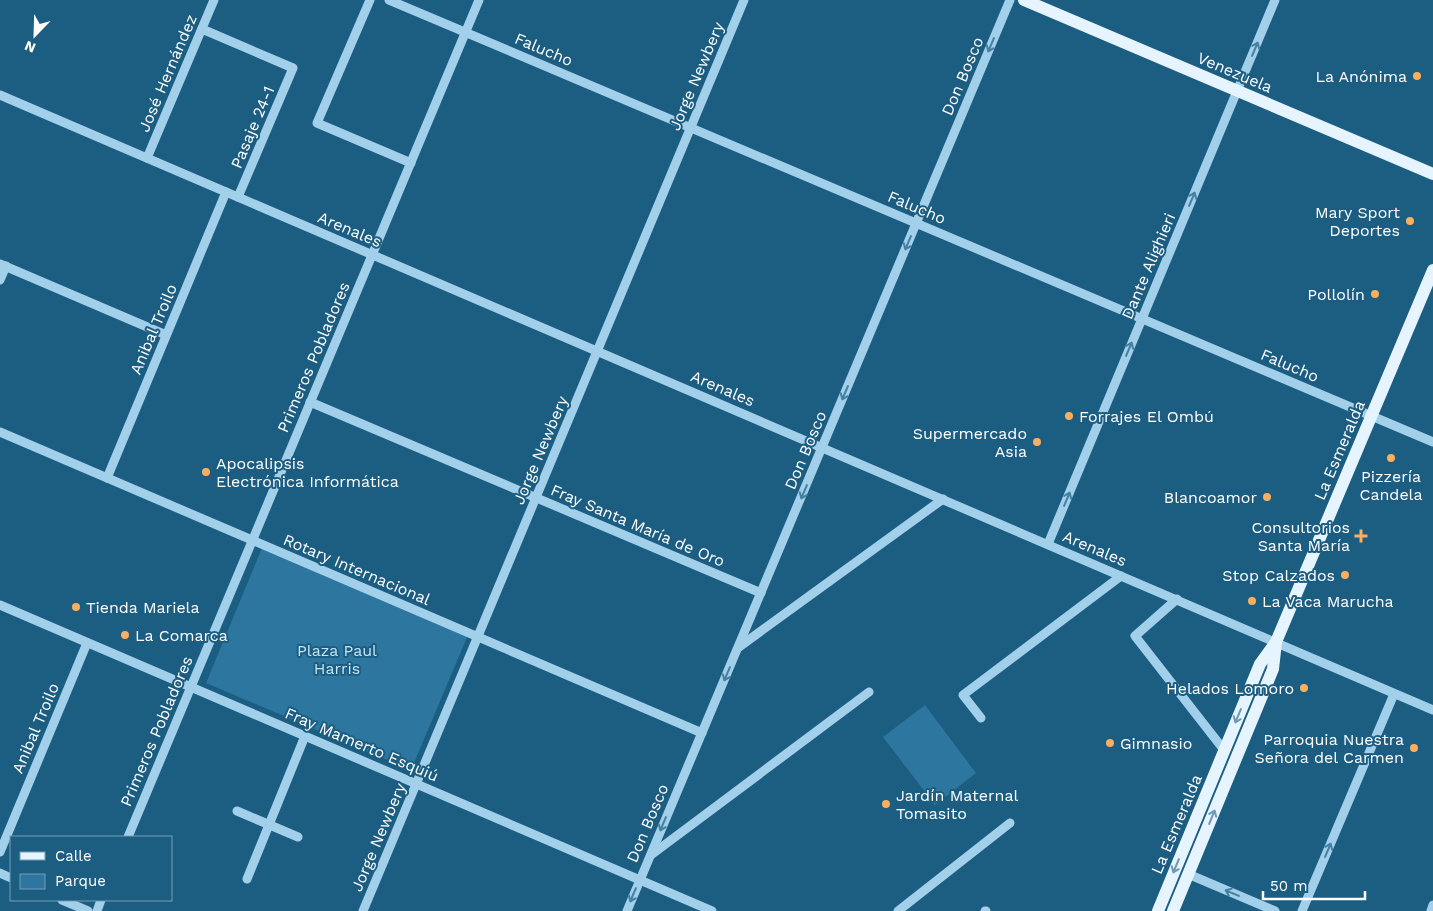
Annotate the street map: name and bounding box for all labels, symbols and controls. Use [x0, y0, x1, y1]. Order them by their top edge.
north arrow [10, 10, 60, 60]
street label: José Hernández [134, 12, 201, 135]
street label: Jorge Newbery [665, 18, 728, 133]
street label: Falucho [512, 29, 576, 70]
street label: Don Bosco [937, 34, 988, 118]
one-way arrow [986, 37, 995, 52]
text: N [22, 38, 38, 56]
one-way arrow [1250, 42, 1260, 57]
street label: Venezuela [1194, 48, 1275, 97]
place label: La Anónima [1315, 67, 1407, 86]
marker: La Anónima [1411, 70, 1423, 82]
street label: Pasaje 24-1 [227, 83, 278, 171]
street label: Falucho [885, 187, 949, 228]
one-way arrow [1188, 192, 1197, 207]
place label: Mary Sport Deportes [1315, 203, 1400, 240]
street label: Arenales [315, 208, 385, 251]
street label: Dante Alighieri [1118, 210, 1179, 322]
marker: Mary Sport Deportes [1404, 215, 1416, 227]
one-way arrow [903, 235, 912, 250]
street label: Primeros Pobladores [273, 279, 354, 435]
street label: Anibal Troilo [126, 281, 181, 377]
place label: Pollolín [1307, 285, 1365, 304]
marker: Pollolín [1369, 288, 1381, 300]
one-way arrow [1125, 342, 1135, 357]
street label: Falucho [1258, 345, 1322, 386]
street label: Arenales [688, 367, 758, 410]
one-way arrow [840, 385, 850, 400]
street label: Jorge Newbery [509, 392, 572, 507]
street label: La Esmeralda [1310, 398, 1369, 503]
place label: Forrajes El Ombú [1079, 407, 1214, 426]
street label: Don Bosco [780, 408, 831, 492]
marker: Forrajes El Ombú [1063, 410, 1075, 422]
place label: Supermercado Asia [913, 424, 1027, 461]
marker: Supermercado Asia [1031, 436, 1043, 448]
marker: Pizzería Candela [1385, 452, 1397, 464]
place label: Apocalipsis Electrónica Informática [216, 454, 399, 491]
marker: Apocalipsis Electrónica Informática [200, 466, 212, 478]
place label: Pizzería Candela [1359, 467, 1423, 504]
street label: Fray Santa María de Oro [548, 480, 728, 571]
one-way arrow [798, 485, 807, 500]
place label: Blancoamor [1164, 488, 1257, 507]
marker: Blancoamor [1261, 491, 1273, 503]
one-way arrow [1062, 492, 1072, 507]
place label: Consultorios Santa María [1252, 518, 1350, 555]
street label: Arenales [1060, 527, 1130, 570]
marker: Consultorios Santa María [1354, 529, 1368, 543]
street label: Rotary Internacional [280, 530, 433, 609]
place label: Stop Calzados [1222, 566, 1335, 585]
marker: Stop Calzados [1339, 569, 1351, 581]
place label: La Vaca Marucha [1262, 592, 1394, 611]
marker: La Vaca Marucha [1246, 595, 1258, 607]
place label: Tienda Mariela [86, 598, 200, 617]
marker: Tienda Mariela [70, 601, 82, 613]
place label: La Comarca [135, 626, 228, 645]
marker: La Comarca [119, 629, 131, 641]
park label: Plaza Paul Harris [297, 641, 377, 678]
street label: Primeros Pobladores [116, 653, 197, 809]
one-way arrow [721, 666, 731, 681]
place label: Helados Lomoro [1166, 679, 1294, 698]
street label: Anibal Troilo [8, 680, 63, 776]
marker: Helados Lomoro [1298, 682, 1310, 694]
street label: Fray Mamerto Esquiú [282, 703, 441, 785]
one-way arrow [1233, 708, 1243, 723]
place label: Parroquia Nuestra Señora del Carmen [1255, 730, 1404, 767]
place label: Gimnasio [1120, 734, 1192, 753]
marker: Gimnasio [1104, 737, 1116, 749]
marker: Parroquia Nuestra Señora del Carmen [1408, 742, 1420, 754]
street label: La Esmeralda [1147, 772, 1206, 877]
street label: Jorge Newbery [347, 779, 410, 894]
street label: Don Bosco [622, 781, 673, 865]
place label: Jardín Maternal Tomasito [896, 786, 1018, 823]
marker: Jardín Maternal Tomasito [880, 798, 892, 810]
one-way arrow [1208, 810, 1217, 825]
one-way arrow [658, 816, 668, 831]
legend [10, 836, 172, 901]
one-way arrow [1323, 843, 1333, 858]
text: Calle [55, 847, 92, 865]
one-way arrow [1171, 858, 1180, 873]
scale bar [1263, 868, 1366, 900]
text: Parque [55, 872, 106, 890]
text: 50 m [1270, 877, 1307, 895]
one-way arrow [628, 887, 638, 902]
one-way arrow [1224, 887, 1239, 896]

